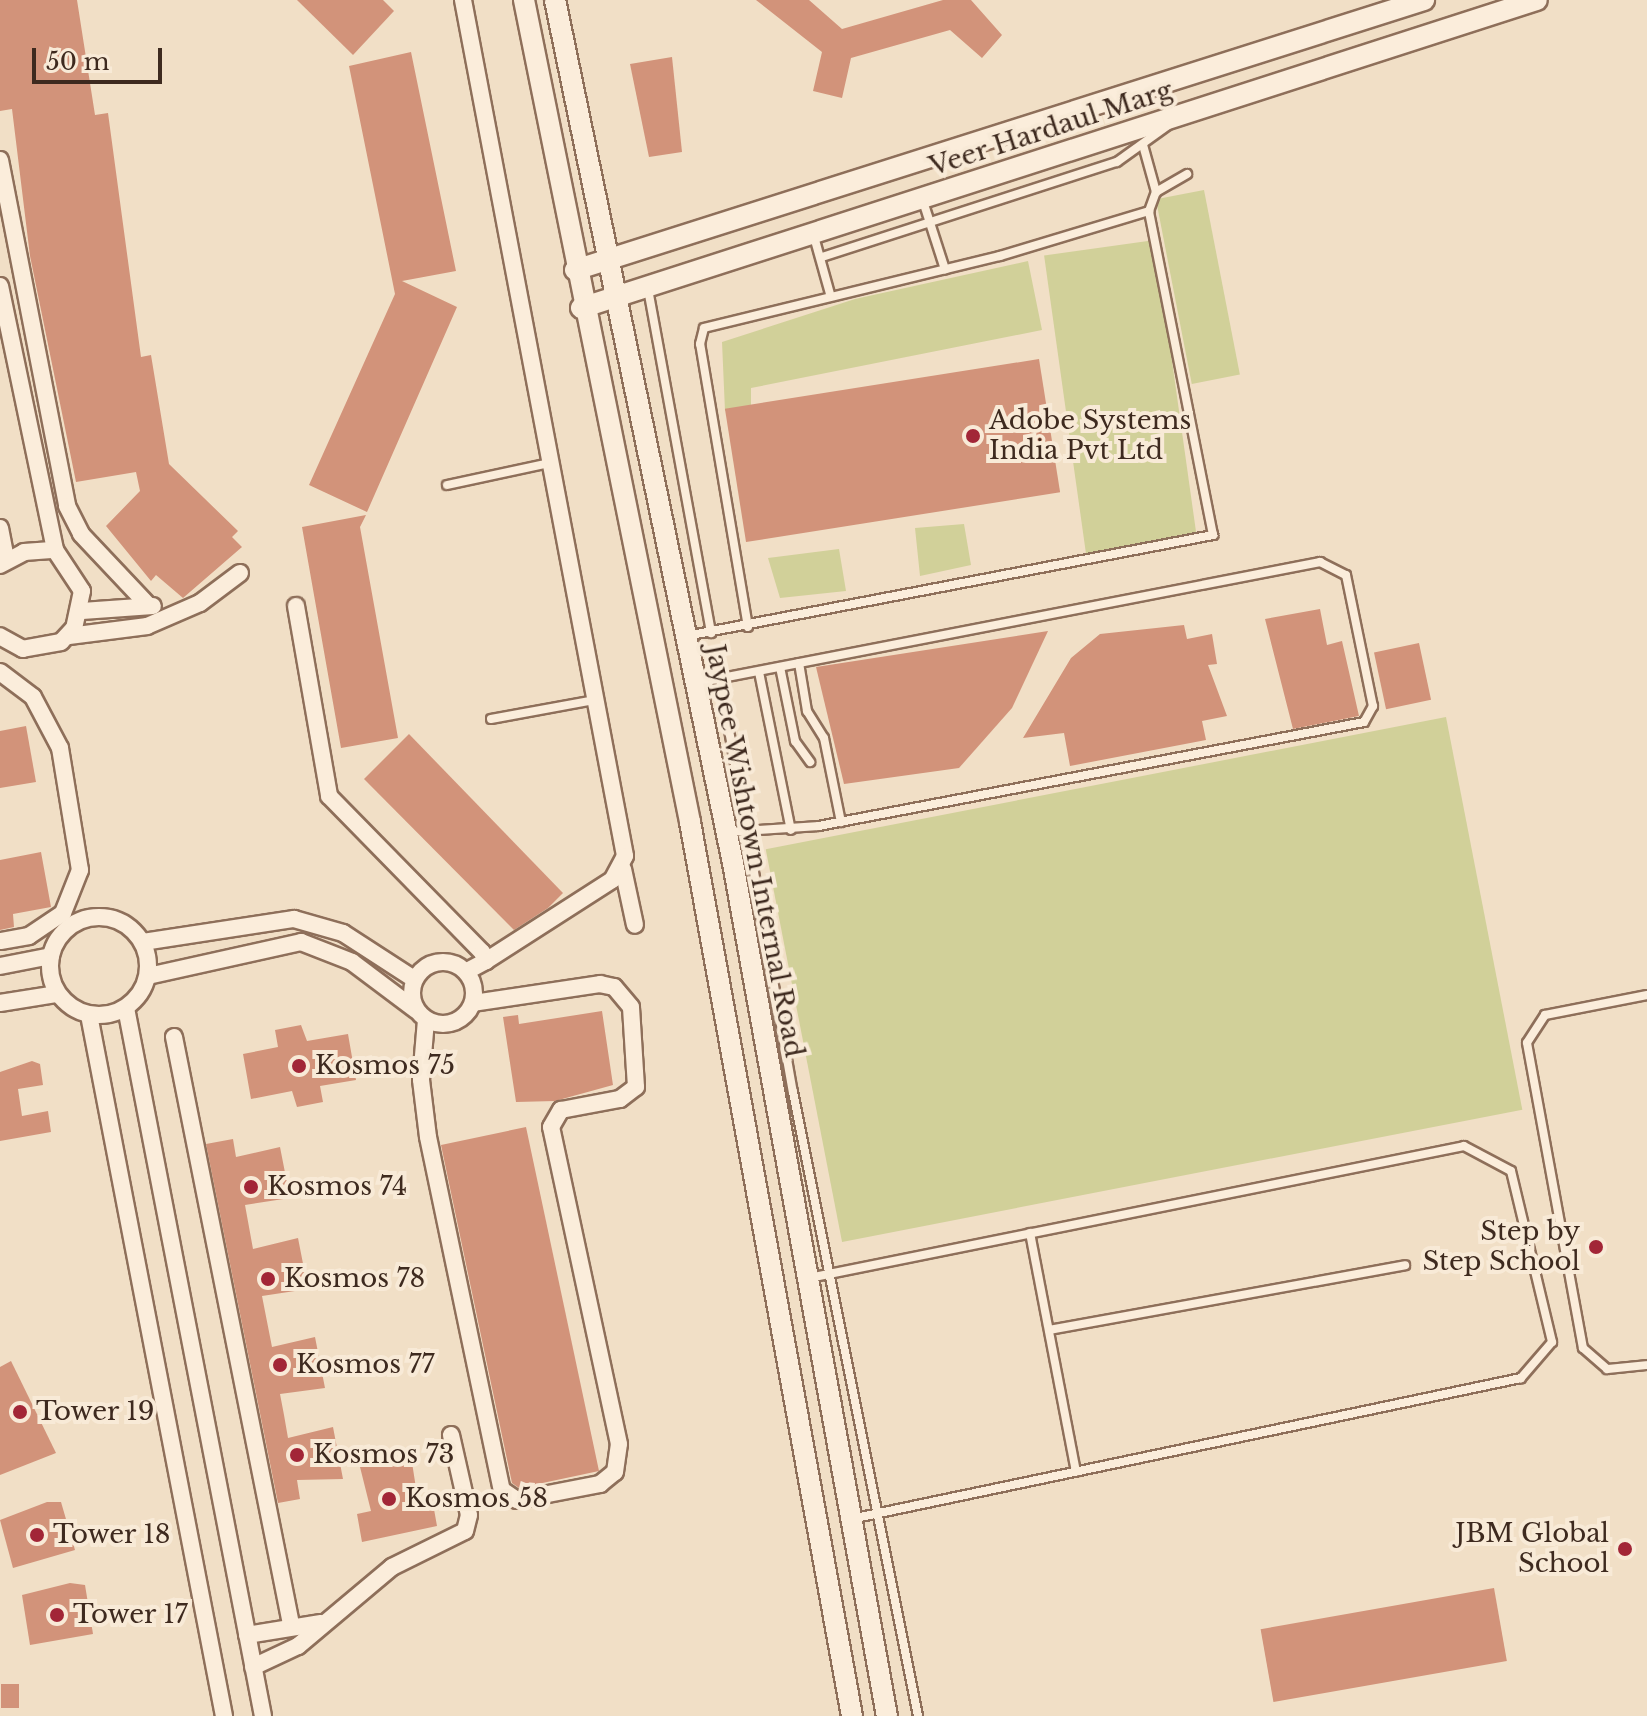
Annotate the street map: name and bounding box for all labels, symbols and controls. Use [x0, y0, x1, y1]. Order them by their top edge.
scale bar [36, 32, 166, 82]
text: 50 m [46, 47, 109, 76]
street label: Veer Hardaul Marg [925, 75, 1177, 183]
place label: Adobe Systems India Pvt Ltd [989, 405, 1191, 466]
marker: Adobe Systems India Pvt Ltd [964, 427, 982, 445]
street label: Jaypee Wishtown Internal Road [699, 641, 809, 1061]
place label: Kosmos 75 [315, 1050, 455, 1082]
marker: Kosmos 75 [290, 1057, 308, 1075]
place label: Kosmos 74 [267, 1171, 407, 1203]
marker: Kosmos 74 [242, 1178, 260, 1196]
place label: Step by Step School [1422, 1216, 1580, 1278]
marker: Step by Step School [1587, 1238, 1605, 1256]
place label: Kosmos 78 [284, 1263, 425, 1295]
marker: Kosmos 78 [259, 1270, 277, 1288]
place label: Kosmos 77 [296, 1349, 435, 1381]
marker: Kosmos 77 [271, 1356, 289, 1374]
place label: Tower 19 [36, 1396, 155, 1428]
marker: Tower 19 [11, 1403, 29, 1421]
place label: Kosmos 73 [313, 1439, 455, 1471]
marker: Kosmos 73 [288, 1446, 306, 1464]
place label: Kosmos 58 [405, 1483, 548, 1515]
marker: Kosmos 58 [380, 1490, 398, 1508]
place label: JBM Global School [1455, 1518, 1609, 1580]
place label: Tower 18 [53, 1519, 171, 1551]
marker: Tower 18 [28, 1526, 46, 1544]
marker: JBM Global School [1616, 1540, 1634, 1558]
place label: Tower 17 [73, 1599, 189, 1631]
marker: Tower 17 [48, 1606, 66, 1624]

